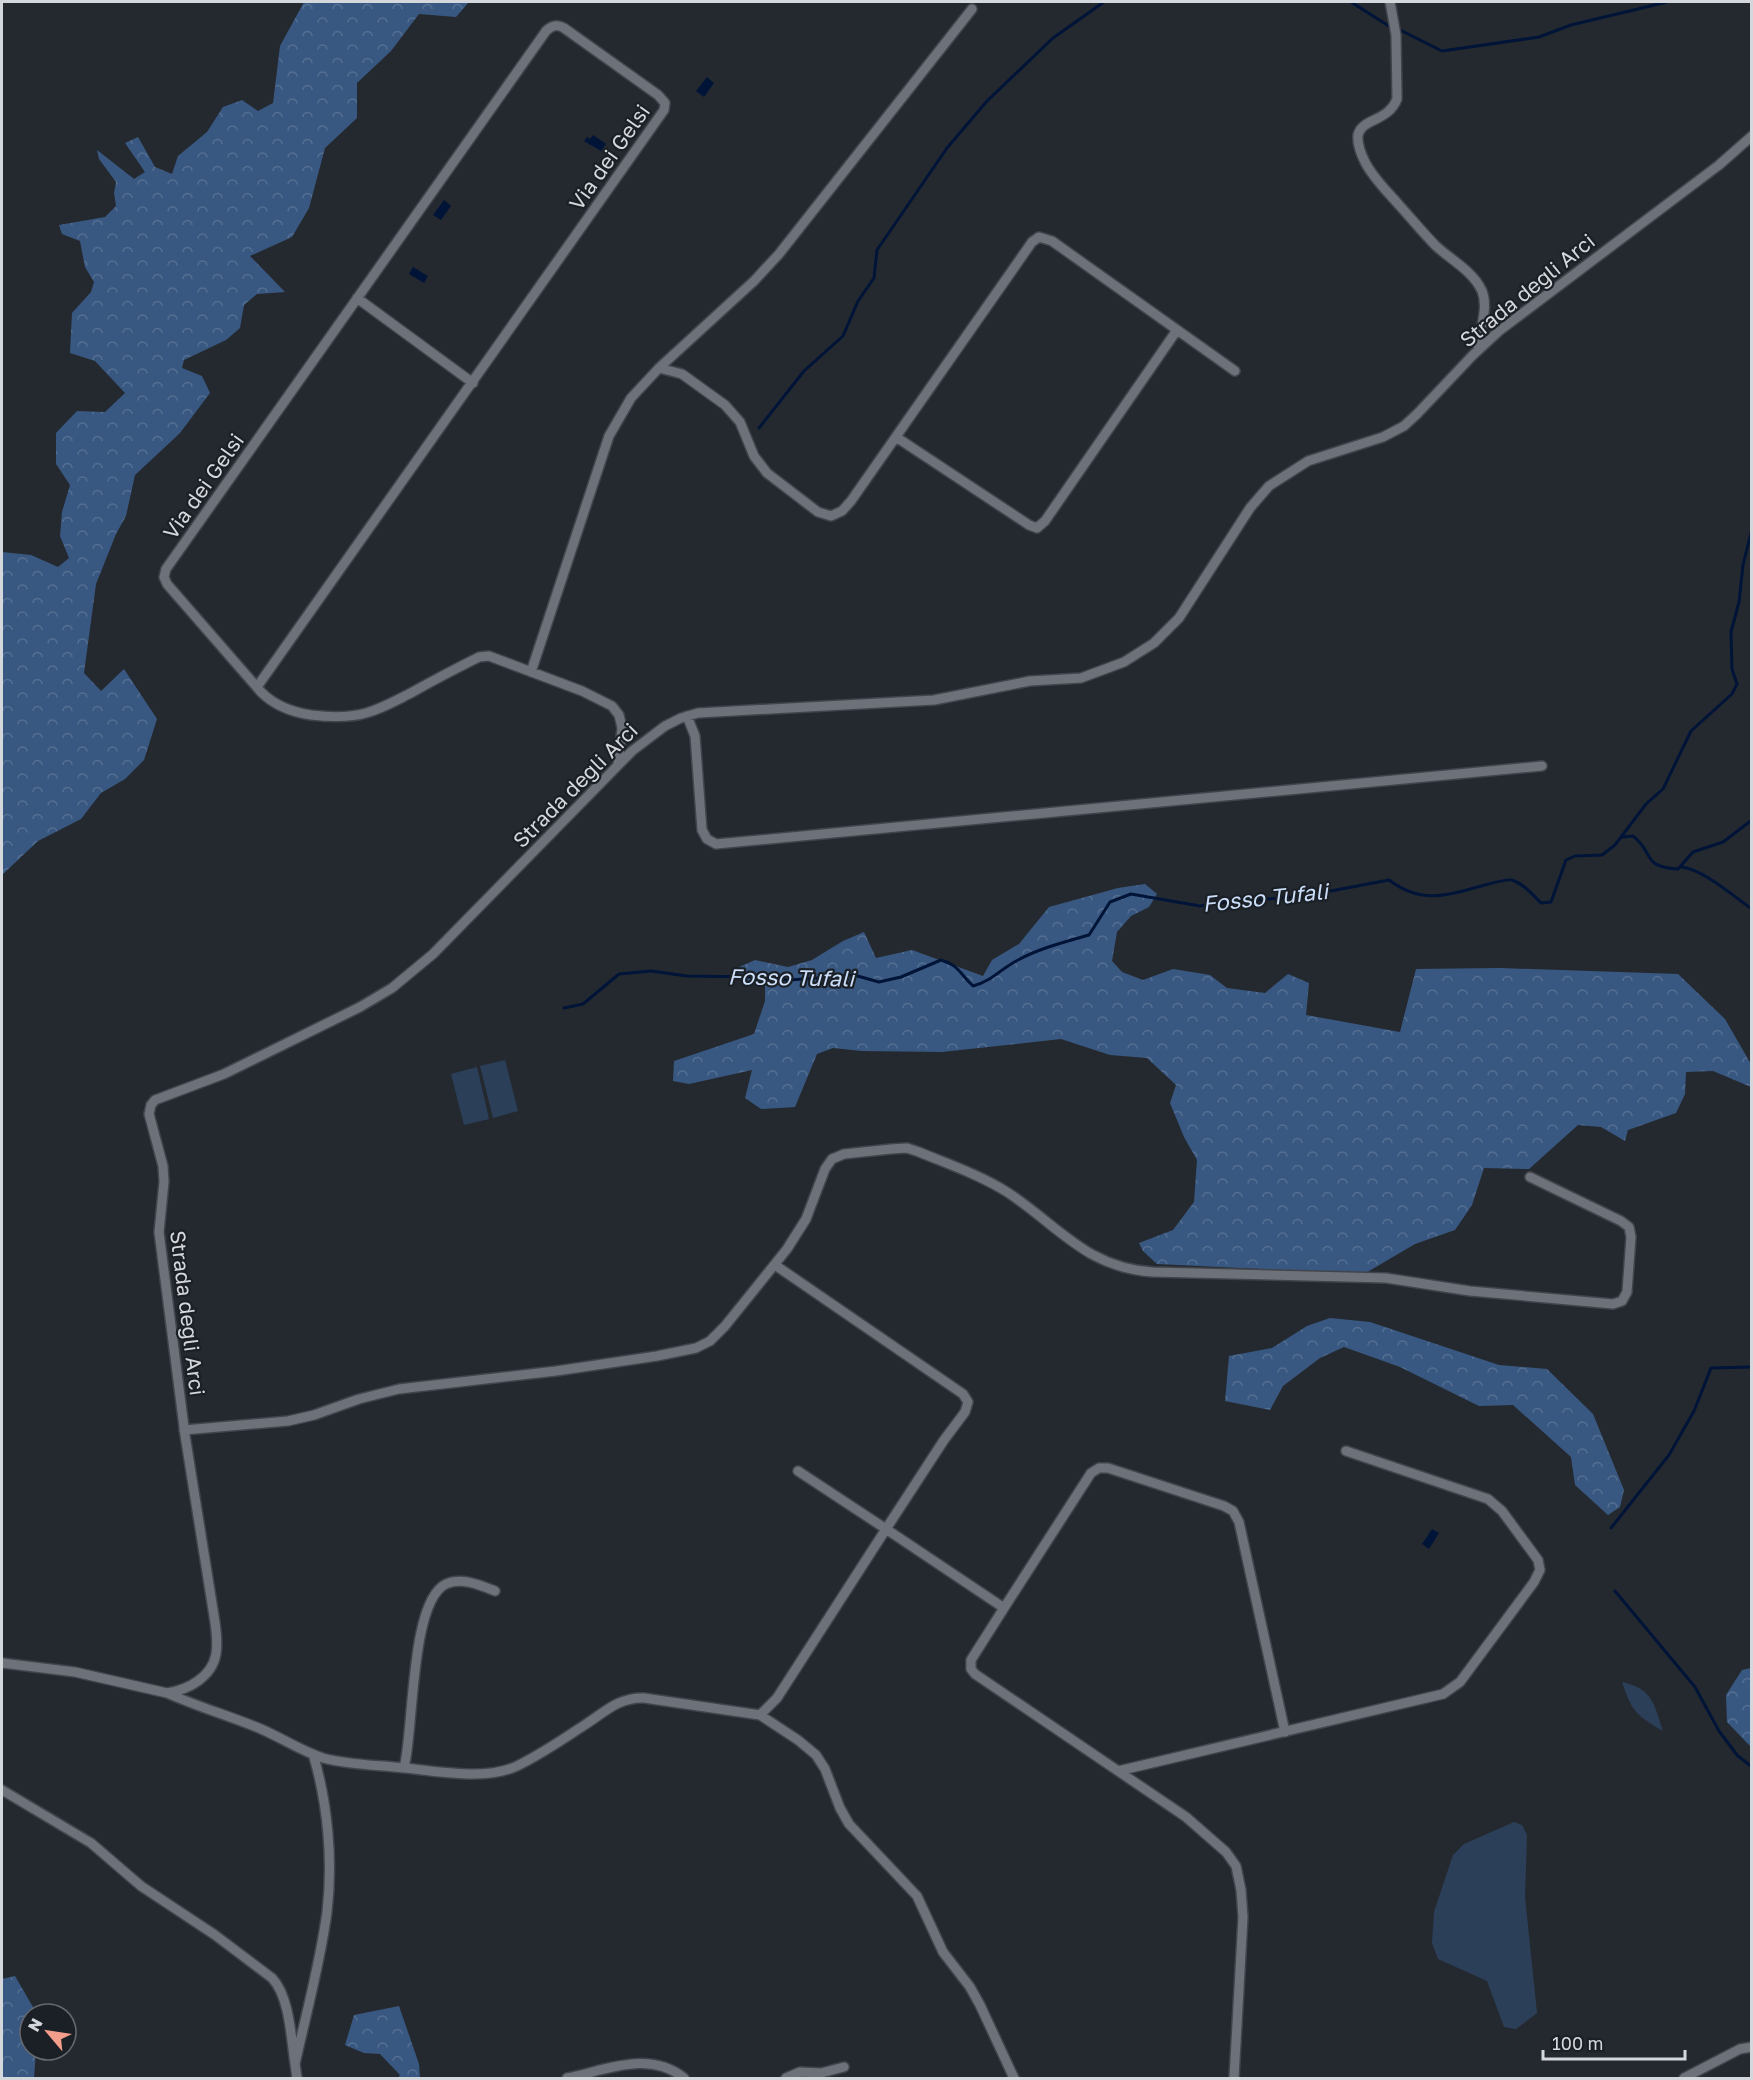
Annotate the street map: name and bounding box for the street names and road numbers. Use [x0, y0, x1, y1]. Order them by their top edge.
street label: Via dei Gelsi [563, 99, 655, 215]
street label: Strada degli Arci [1454, 228, 1600, 352]
street label: Via dei Gelsi [157, 428, 249, 544]
street label: Strada degli Arci [507, 717, 643, 853]
street label: Strada degli Arci [165, 1229, 211, 1397]

